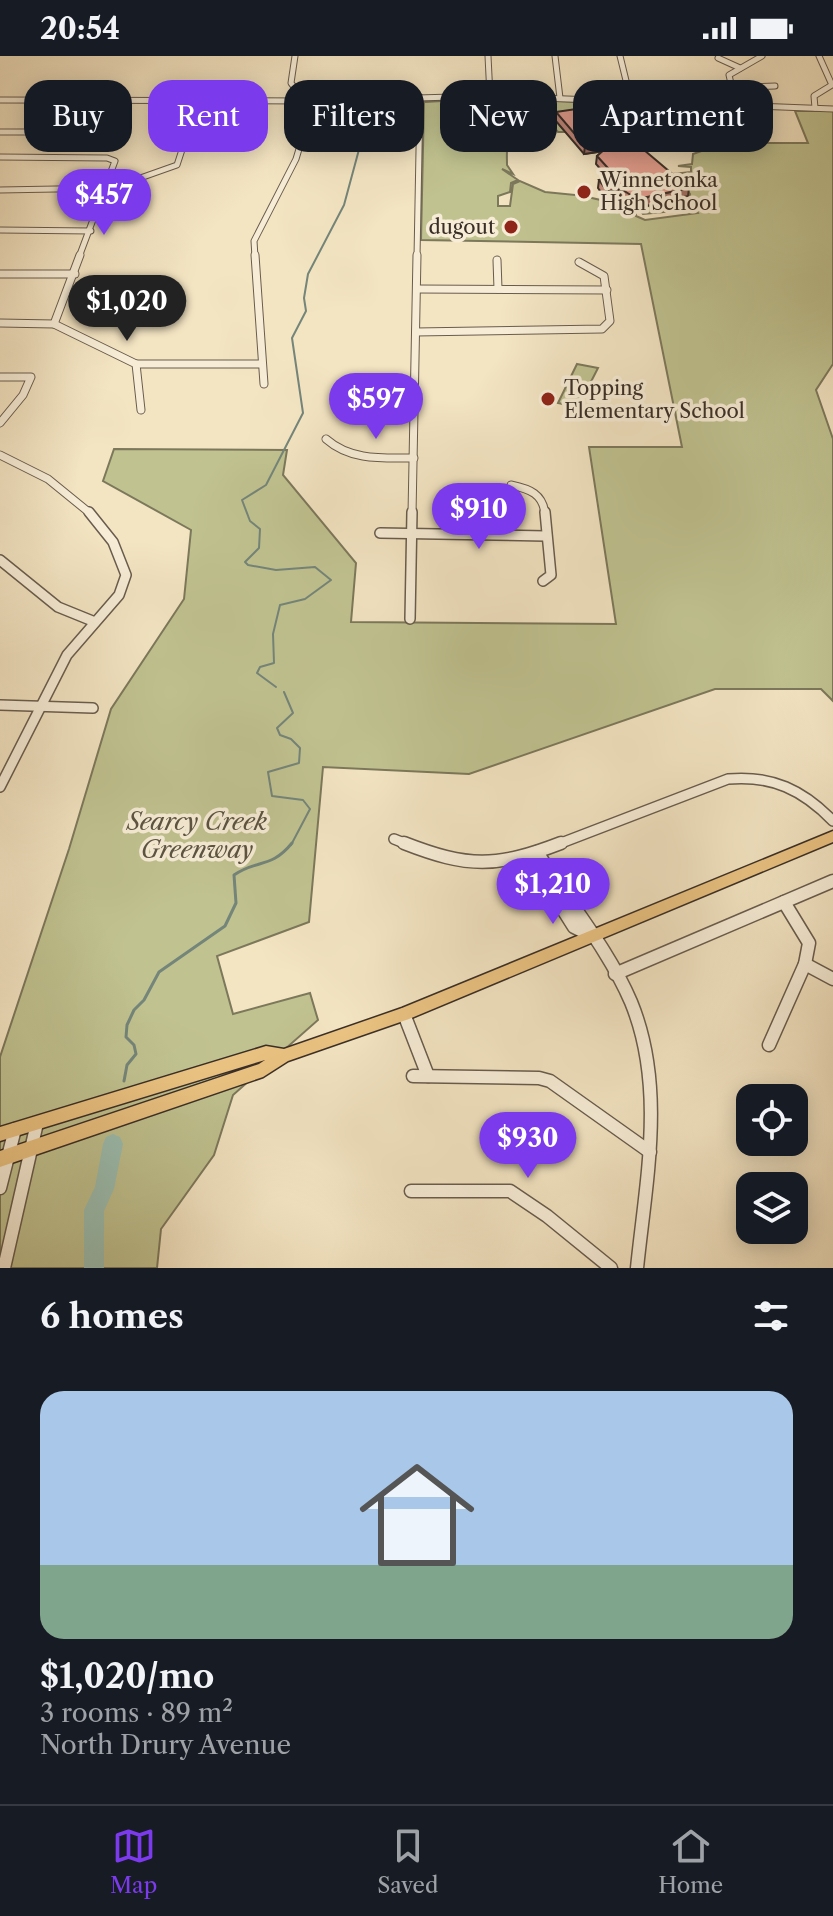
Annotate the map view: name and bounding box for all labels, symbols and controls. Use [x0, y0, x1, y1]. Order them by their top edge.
text: 20:54 [40, 10, 120, 47]
chip: Buy [24, 80, 132, 152]
chip: Rent [148, 80, 268, 152]
chip: Filters [284, 80, 424, 152]
chip: New [440, 80, 557, 152]
chip: Apartment [573, 80, 773, 152]
place label: Winnetonka High School [599, 168, 718, 215]
pin: $457 [57, 169, 151, 237]
text: $457 [75, 179, 133, 211]
marker: Winnetonka High School [575, 183, 593, 201]
place label: dugout [428, 215, 495, 239]
marker: dugout [502, 218, 520, 236]
pin: $1,020 [62, 275, 192, 343]
text: $1,020 [86, 285, 168, 317]
pin: $597 [329, 373, 423, 441]
place label: Topping Elementary School [564, 376, 745, 423]
text: $597 [347, 383, 405, 415]
marker: Topping Elementary School [539, 390, 557, 408]
pin: $910 [432, 483, 526, 551]
text: $910 [450, 493, 508, 525]
park label: Searcy Creek Greenway [125, 807, 268, 864]
pin: $1,210 [488, 858, 618, 926]
text: $1,210 [515, 868, 591, 900]
map controls [736, 1084, 808, 1244]
button: locate [736, 1084, 808, 1156]
pin: $930 [481, 1112, 575, 1180]
text: $930 [497, 1122, 559, 1154]
button: layers [736, 1172, 808, 1244]
icon: filters [749, 1294, 793, 1338]
text: 6 homes [40, 1295, 184, 1337]
icon: home [345, 1443, 489, 1587]
text: $1,020/mo [40, 1655, 214, 1697]
text: 3 rooms · 89 m² [40, 1697, 233, 1729]
text: North Drury Avenue [40, 1729, 291, 1761]
tab: Map [110, 1824, 157, 1899]
tab: Saved [377, 1824, 438, 1899]
tab: Home [658, 1824, 723, 1899]

